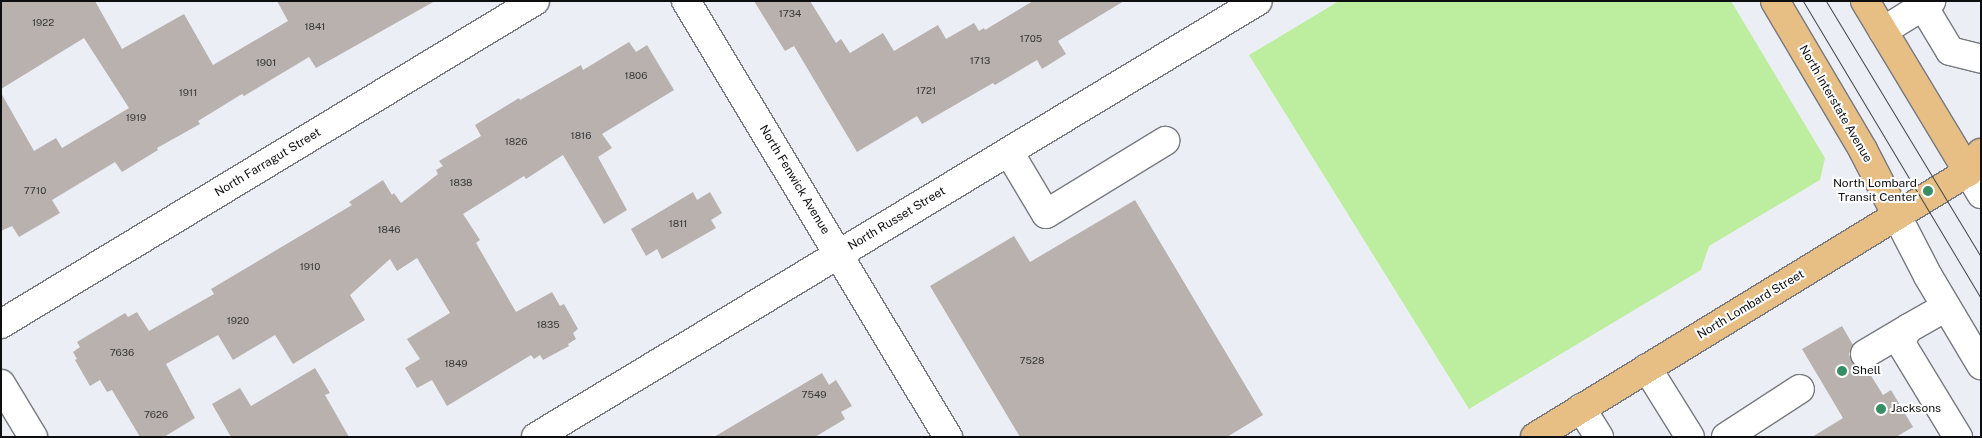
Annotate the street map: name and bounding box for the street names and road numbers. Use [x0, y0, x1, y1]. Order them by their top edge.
street label: North Interstate Avenue [1795, 43, 1875, 165]
street label: North Fenwick Avenue [756, 123, 832, 237]
street label: North Farragut Street [212, 126, 324, 200]
street label: North Russet Street [846, 184, 948, 254]
street label: North Lombard Street [1695, 267, 1807, 343]

